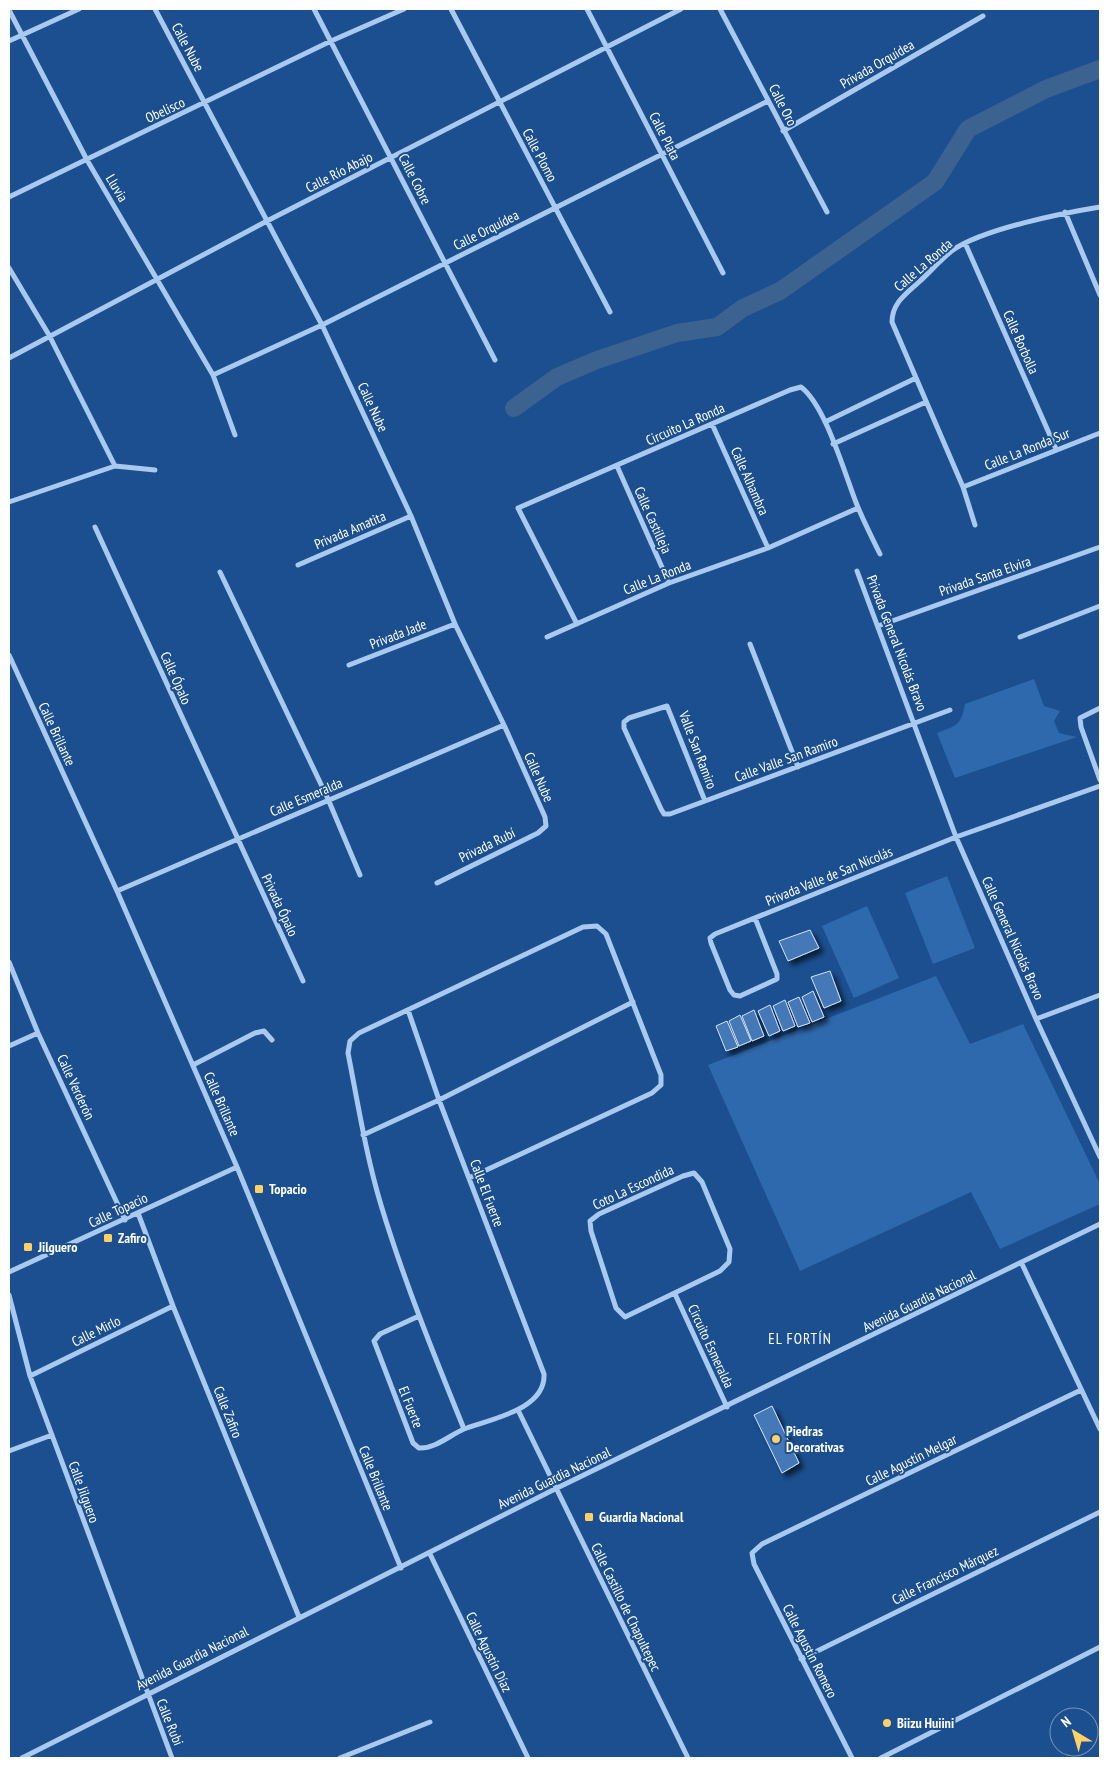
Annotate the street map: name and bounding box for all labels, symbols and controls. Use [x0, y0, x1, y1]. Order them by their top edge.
street label: Calle Nube [168, 20, 208, 75]
street label: Privada Orquídea [837, 36, 917, 92]
street label: Calle Oro [765, 81, 801, 129]
street label: Obelisco [142, 93, 188, 127]
street label: Calle Plata [645, 109, 685, 163]
street label: Calle Plomo [518, 125, 562, 185]
street label: Calle Río Abajo [302, 147, 376, 197]
street label: Calle Cobre [395, 150, 436, 208]
street label: Lluvia [102, 171, 132, 205]
street label: Calle Orquídea [450, 206, 522, 254]
street label: Calle La Ronda [890, 235, 956, 295]
street label: Calle Borbolla [999, 307, 1043, 377]
street label: Calle Nube [354, 379, 392, 435]
street label: Circuito La Ronda [643, 399, 727, 449]
street label: Calle La Ronda Sur [982, 424, 1072, 474]
street label: Calle Alhambra [727, 444, 773, 518]
street label: Calle Castilleja [630, 484, 676, 556]
street label: Privada Amatita [312, 507, 388, 553]
street label: Privada Santa Elvira [937, 552, 1033, 600]
street label: Calle La Ronda [621, 555, 693, 599]
street label: Privada General Nicolás Bravo [863, 572, 931, 714]
street label: Privada Jade [367, 615, 429, 653]
street label: Calle Ópalo [156, 649, 196, 707]
street label: Calle Brillante [34, 699, 80, 769]
street label: Valle San Ramiro [675, 708, 721, 791]
street label: Calle Valle San Ramiro [732, 732, 840, 786]
street label: Calle Nube [520, 749, 558, 805]
street label: Calle Esmeralda [267, 774, 345, 820]
street label: Privada Rubí [456, 824, 518, 866]
street label: Privada Valle de San Nicolás [763, 842, 895, 910]
street label: Privada Ópalo [258, 871, 302, 939]
street label: Calle General Nicolás Bravo [978, 874, 1048, 1002]
street label: Calle Verderón [53, 1051, 99, 1123]
street label: Calle Brillante [200, 1069, 244, 1139]
street label: Calle El Fuerte [466, 1157, 508, 1229]
street label: Coto La Escondida [590, 1160, 676, 1214]
place label: Topacio [269, 1180, 307, 1198]
marker: Topacio [253, 1183, 265, 1195]
street label: Calle Topacio [85, 1188, 151, 1232]
place label: Zafiro [118, 1229, 147, 1247]
marker: Zafiro [102, 1232, 114, 1244]
place label: Jilguero [37, 1238, 77, 1256]
marker: Jilguero [22, 1241, 34, 1253]
street label: Avenida Guardia Nacional [860, 1266, 979, 1336]
street label: Circuito Esmeralda [684, 1301, 738, 1391]
street label: Calle Mirlo [69, 1311, 123, 1351]
district label: EL FORTÍN [768, 1329, 832, 1348]
street label: Calle Zafiro [209, 1383, 247, 1441]
street label: El Fuerte [394, 1383, 428, 1431]
place label: Piedras Decorativas [786, 1422, 844, 1456]
street label: Calle Agustín Melgar [862, 1430, 960, 1490]
marker: Piedras Decorativas [770, 1433, 782, 1445]
street label: Calle Brillante [355, 1443, 397, 1513]
street label: Avenida Guardia Nacional [495, 1443, 614, 1513]
street label: Calle Jilguero [64, 1459, 104, 1525]
place label: Guardia Nacional [599, 1508, 684, 1526]
marker: Guardia Nacional [583, 1511, 595, 1523]
street label: Calle Castillo de Chapultepec [587, 1540, 665, 1674]
street label: Calle Francisco Márquez [889, 1541, 1001, 1609]
street label: Calle Agustín Romero [779, 1601, 841, 1701]
street label: Calle Agustín Díaz [462, 1609, 516, 1695]
street label: Avenida Guardia Nacional [133, 1622, 252, 1694]
street label: Calle Rubi [152, 1696, 188, 1748]
north arrow [1049, 1707, 1099, 1757]
text: N [1057, 1712, 1075, 1731]
place label: Biizu Huiini [897, 1714, 954, 1732]
marker: Biizu Huiini [881, 1717, 893, 1729]

